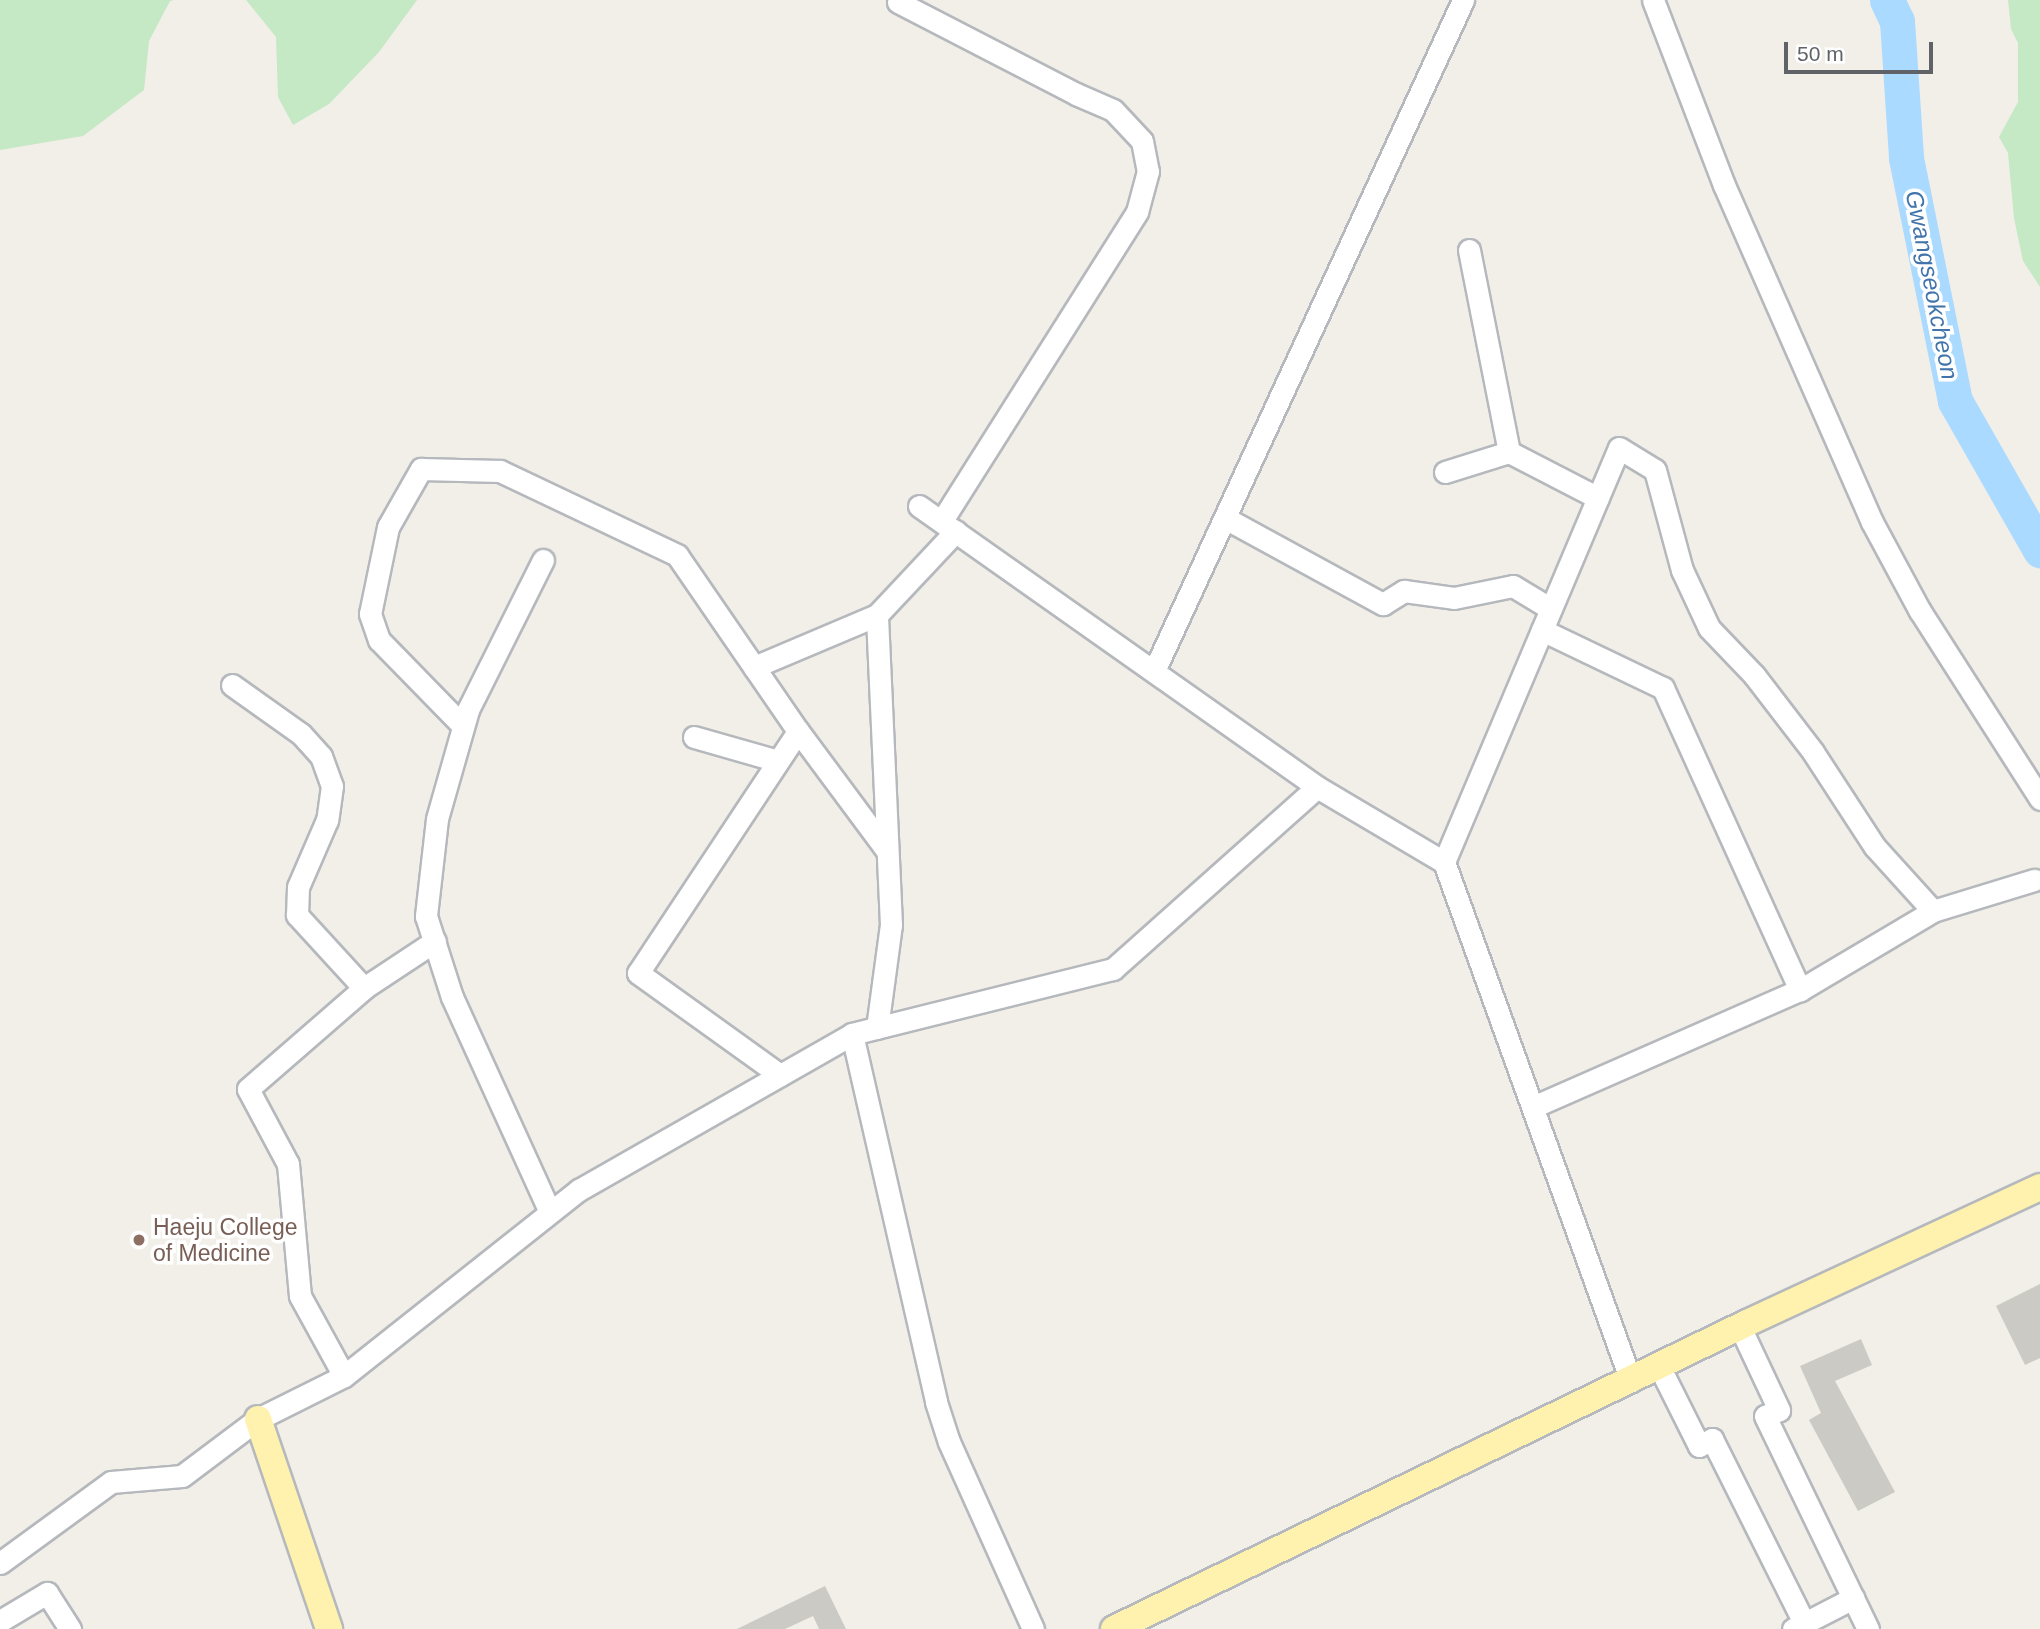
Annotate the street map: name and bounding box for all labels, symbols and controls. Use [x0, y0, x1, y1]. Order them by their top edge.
scale bar [1788, 28, 1937, 72]
text: 50 m [1797, 42, 1844, 65]
water label: Gwangseokcheon [1900, 188, 1964, 382]
place label: Haeju College of Medicine [153, 1213, 297, 1267]
marker: Haeju College of Medicine [131, 1232, 147, 1248]

